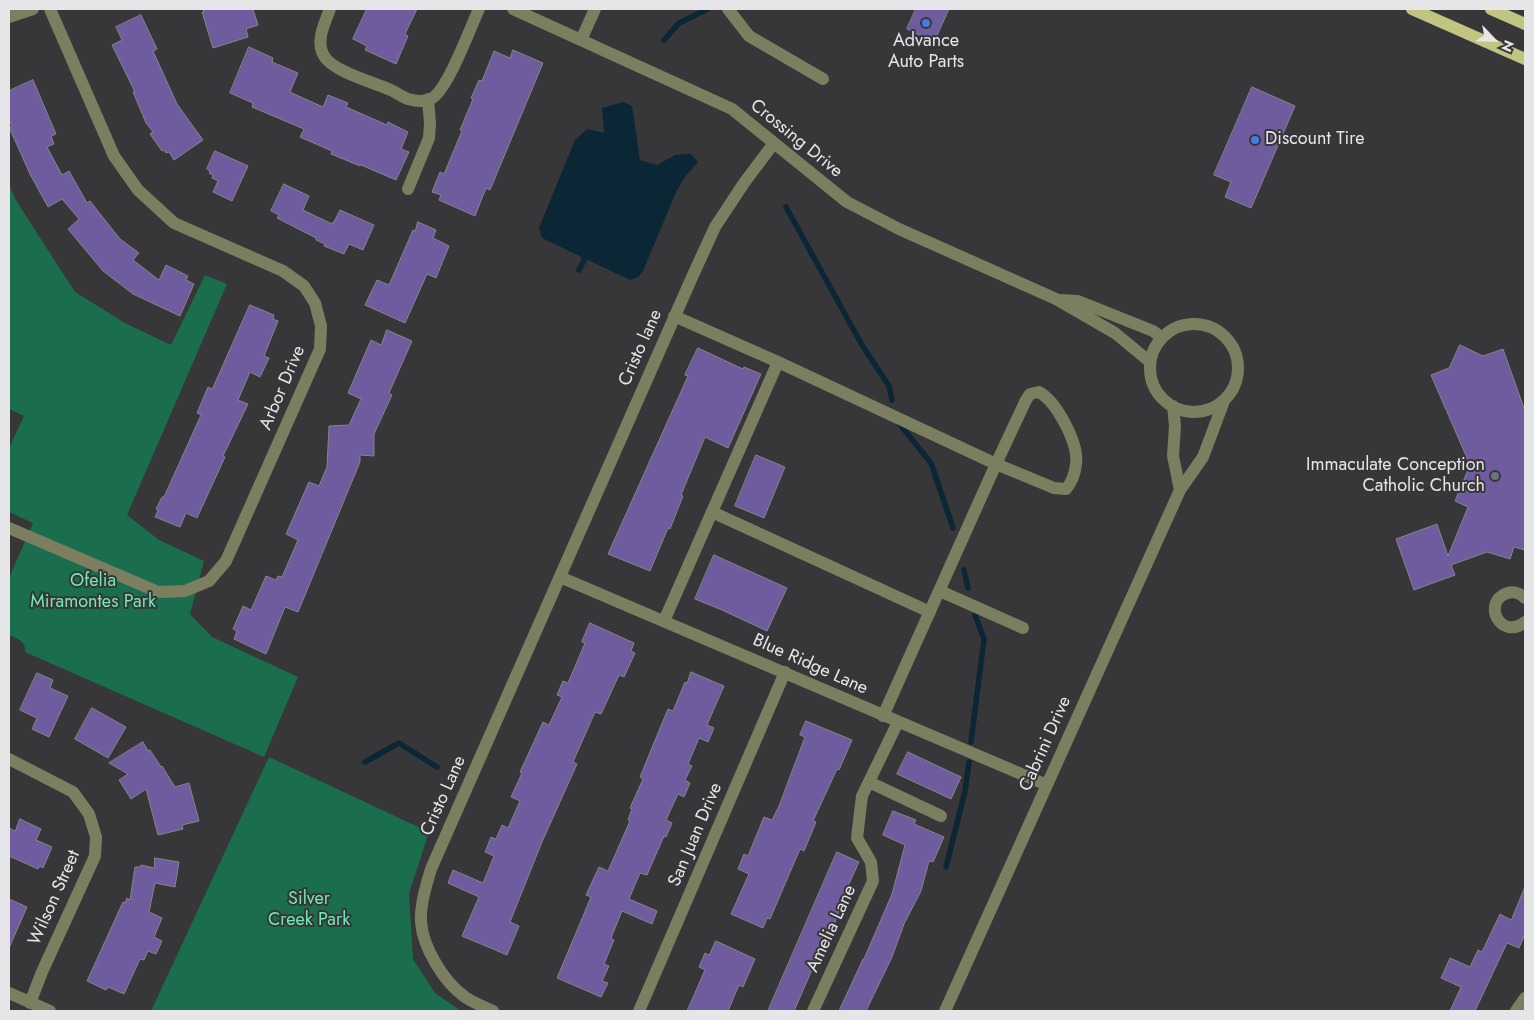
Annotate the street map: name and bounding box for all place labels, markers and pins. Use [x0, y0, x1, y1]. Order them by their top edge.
marker: Advance Auto Parts [920, 17, 932, 29]
place label: Advance Auto Parts [888, 31, 964, 74]
place label: Discount Tire [1265, 129, 1364, 151]
marker: Discount Tire [1249, 134, 1261, 146]
place label: Immaculate Conception Catholic Church [1306, 455, 1485, 498]
marker: Immaculate Conception Catholic Church [1489, 470, 1501, 482]

